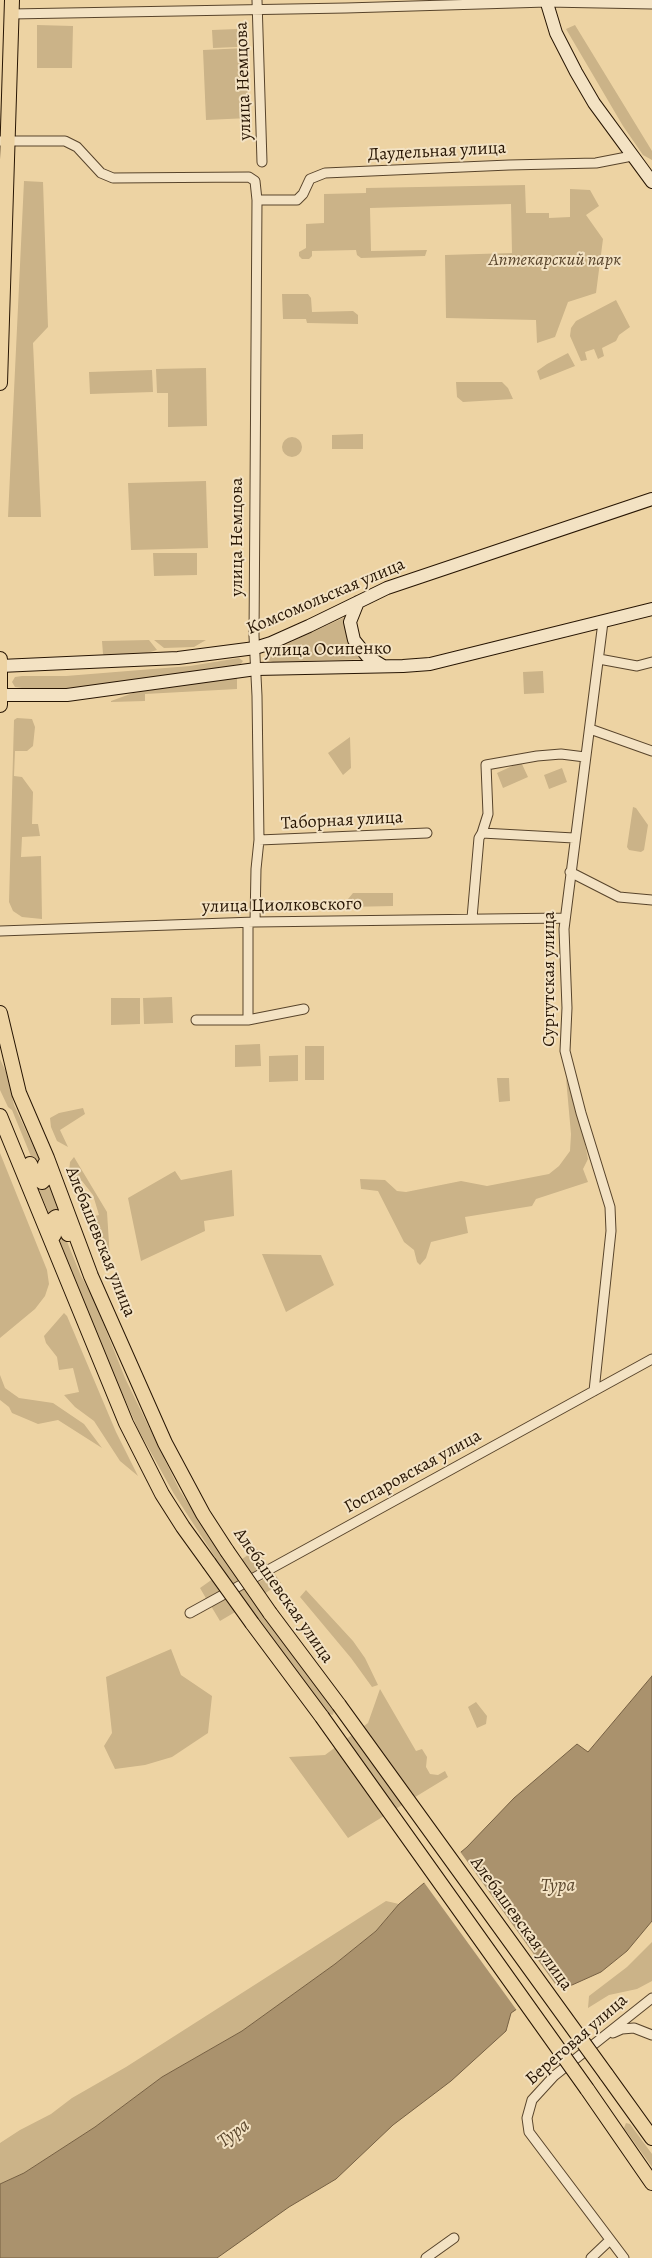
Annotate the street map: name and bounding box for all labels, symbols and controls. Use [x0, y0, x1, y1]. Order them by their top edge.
street label: улица Немцова [231, 21, 257, 141]
street label: Даудельная улица [367, 138, 507, 166]
park label: Аптекарский парк [489, 250, 621, 272]
street label: улица Немцова [227, 478, 249, 596]
street label: Комсомольская улица [244, 554, 408, 640]
street label: улица Осипенко [264, 638, 392, 662]
street label: Таборная улица [280, 807, 404, 835]
street label: улица Циолковского [202, 894, 362, 918]
street label: Сургутская улица [539, 911, 561, 1047]
street label: Алебашевская улица [60, 1164, 140, 1320]
street label: Госпаровская улица [341, 1425, 485, 1519]
street label: Алебашевская улица [228, 1524, 338, 1668]
street label: Алебашевская улица [465, 1853, 577, 1995]
water label: Тура [541, 1875, 575, 1897]
street label: Береговая улица [522, 1990, 632, 2090]
water label: Тура [213, 2115, 255, 2153]

